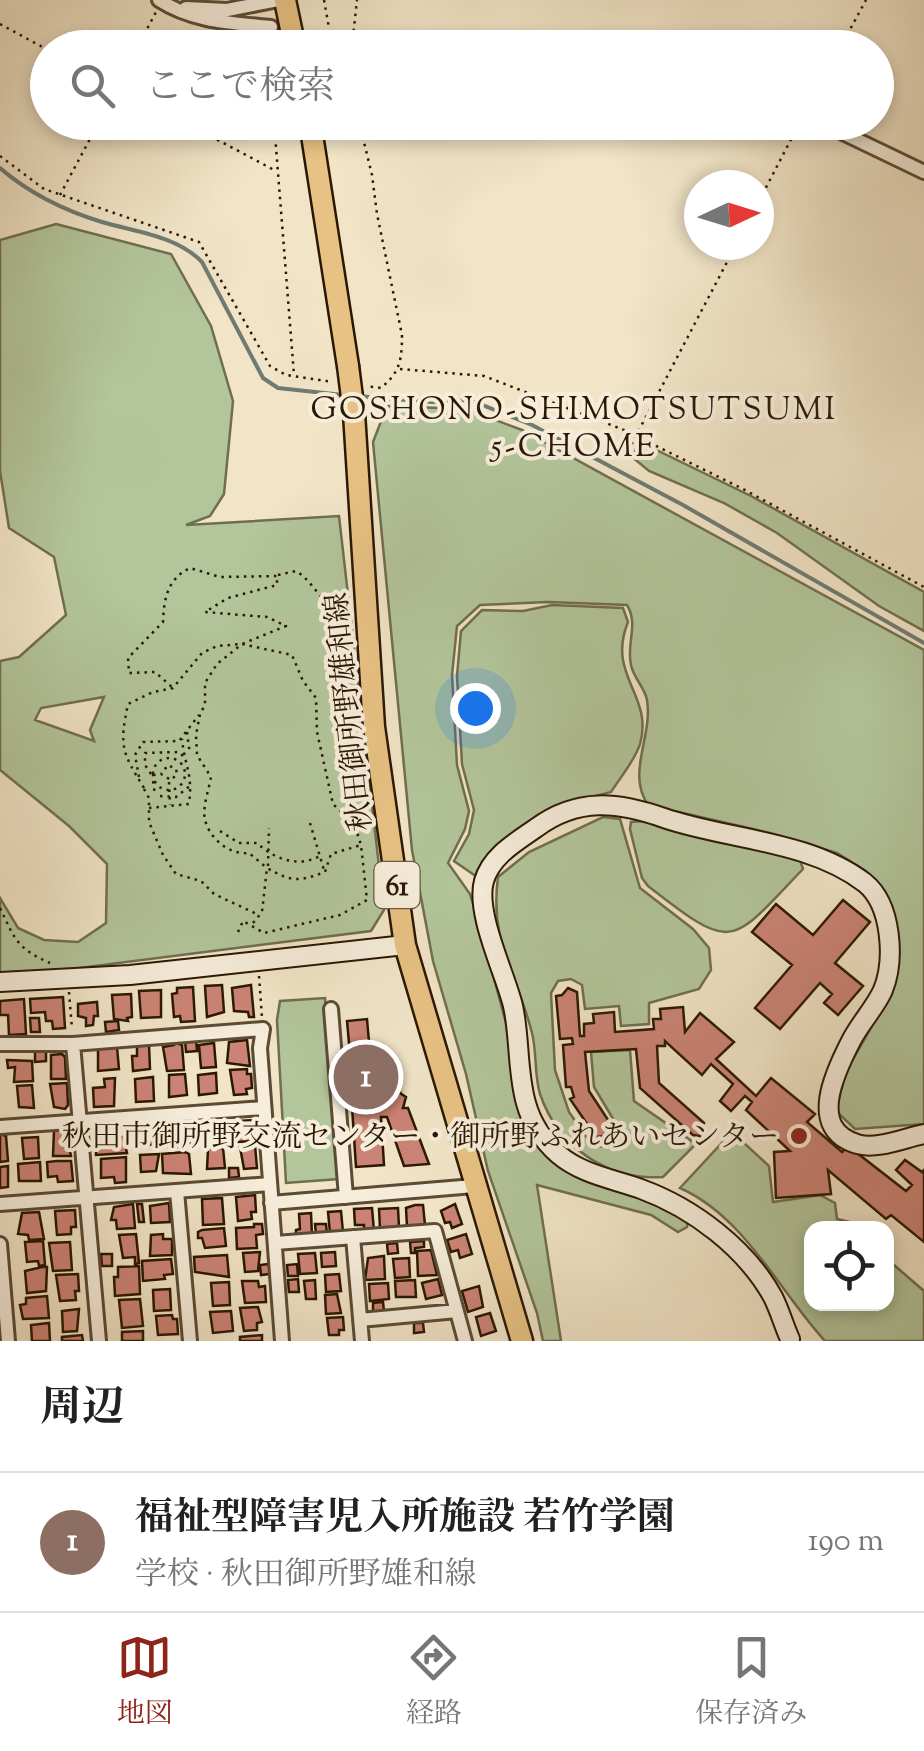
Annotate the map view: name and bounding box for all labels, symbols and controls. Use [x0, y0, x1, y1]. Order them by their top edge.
search box [30, 30, 894, 140]
icon: search [65, 58, 120, 113]
text: ここで検索 [145, 62, 335, 116]
north arrow [684, 170, 774, 260]
district label: GOSHONO-SHIMOTSUTSUMI 5-CHOME [310, 388, 838, 471]
street label: 秋田御所野雄和線 [317, 590, 384, 833]
your location [450, 683, 501, 734]
road number: 61 [374, 862, 420, 908]
pin: 1 [334, 1040, 398, 1114]
place label: 秋田市御所野交流センター・御所野ふれあいセンター [61, 1117, 779, 1160]
marker: 秋田市御所野交流センター・御所野ふれあいセンター [788, 1125, 810, 1147]
map controls [804, 1221, 894, 1311]
button: locate [804, 1221, 894, 1311]
text: 周辺 [40, 1380, 124, 1440]
text: 福祉型障害児入所施設 若竹学園 [135, 1493, 675, 1547]
text: 1 [67, 1519, 78, 1565]
text: 190 m [808, 1519, 884, 1565]
text: 学校 · 秋田御所野雄和線 [135, 1553, 477, 1599]
tab: 地図 [117, 1630, 173, 1735]
tab: 経路 [406, 1630, 462, 1735]
tab: 保存済み [695, 1630, 807, 1735]

